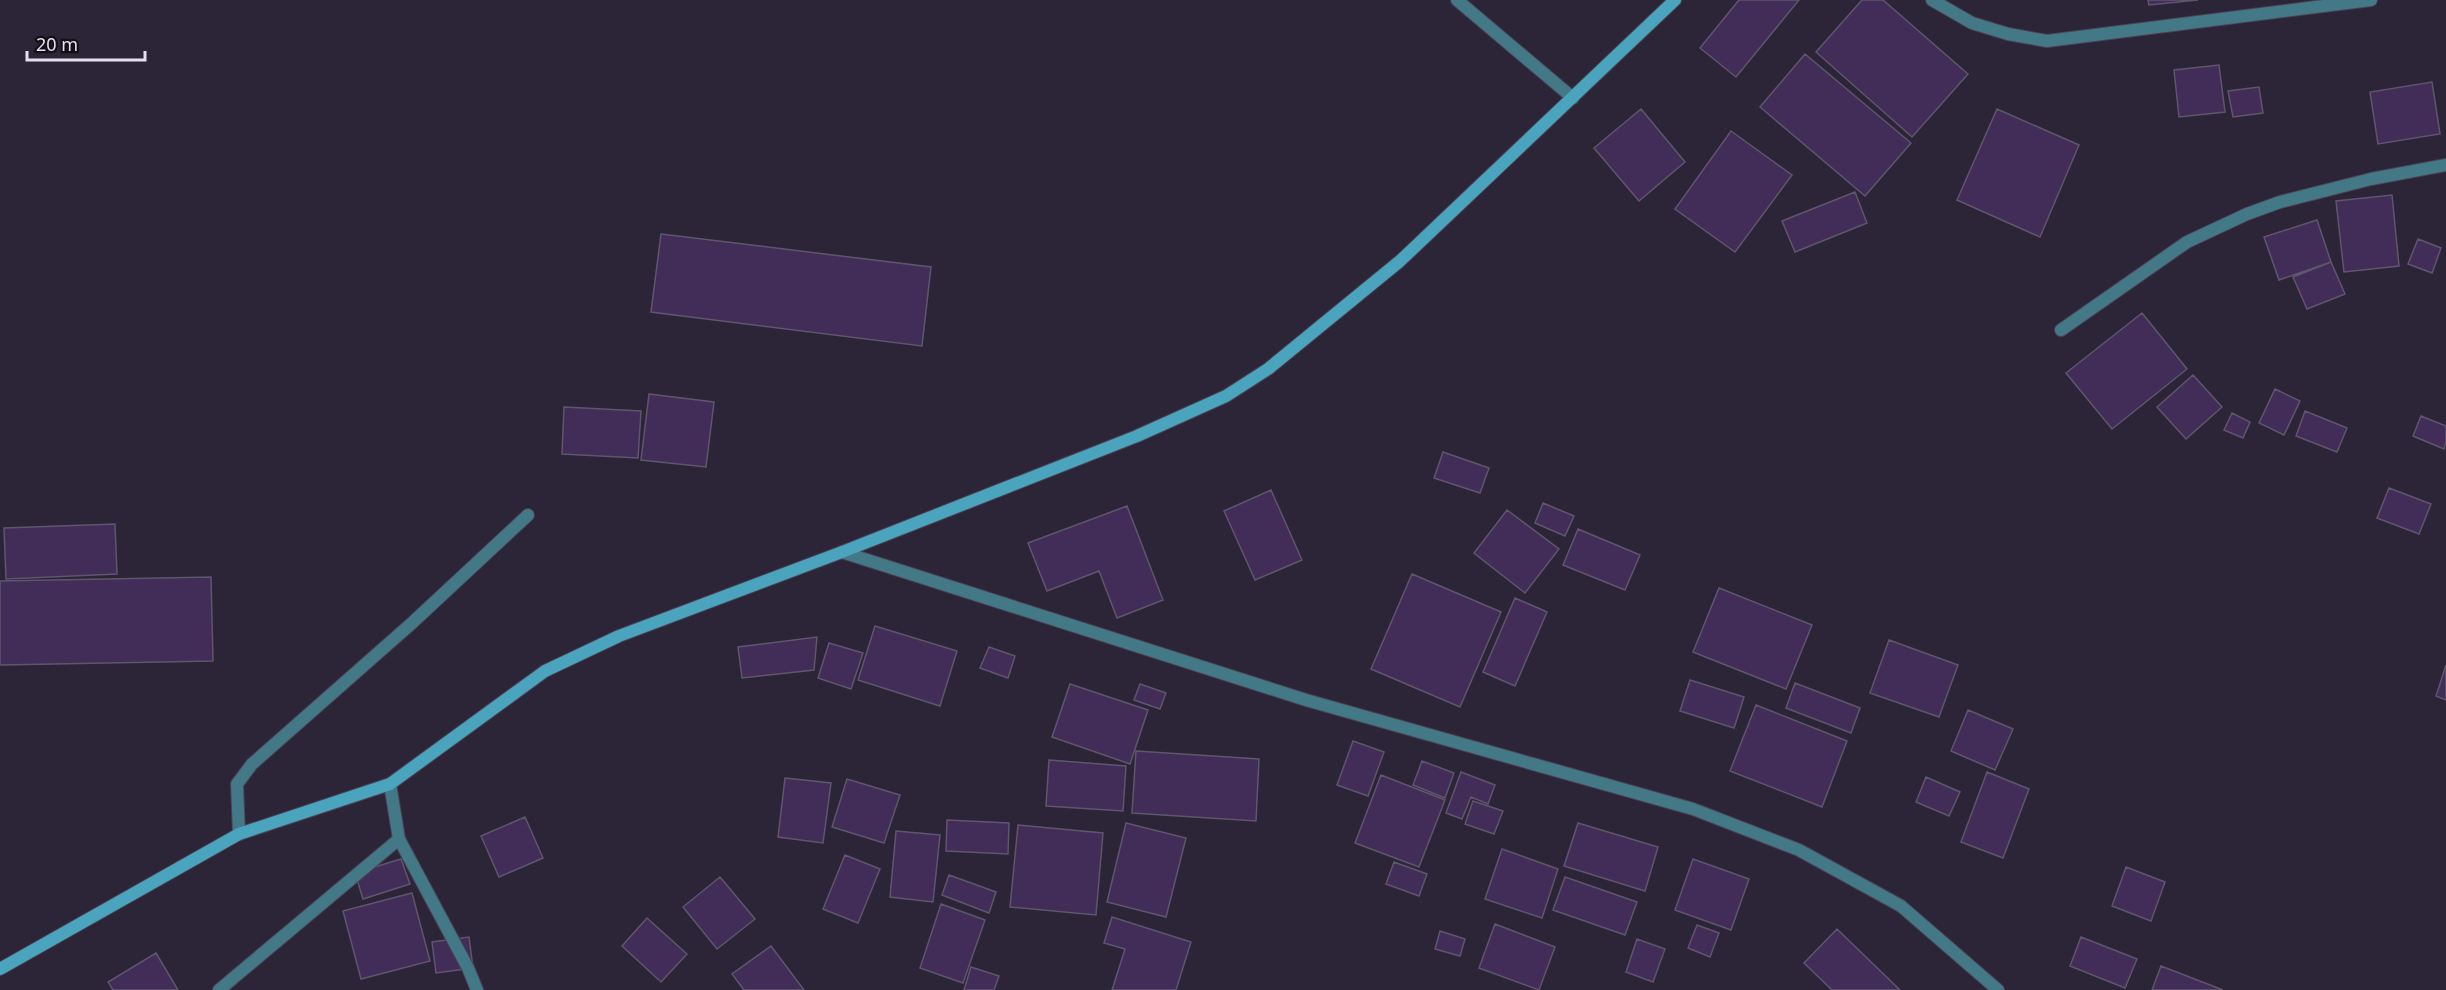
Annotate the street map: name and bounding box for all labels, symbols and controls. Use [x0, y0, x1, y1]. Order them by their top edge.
scale bar [27, 24, 146, 62]
text: 20 m [36, 32, 78, 56]

